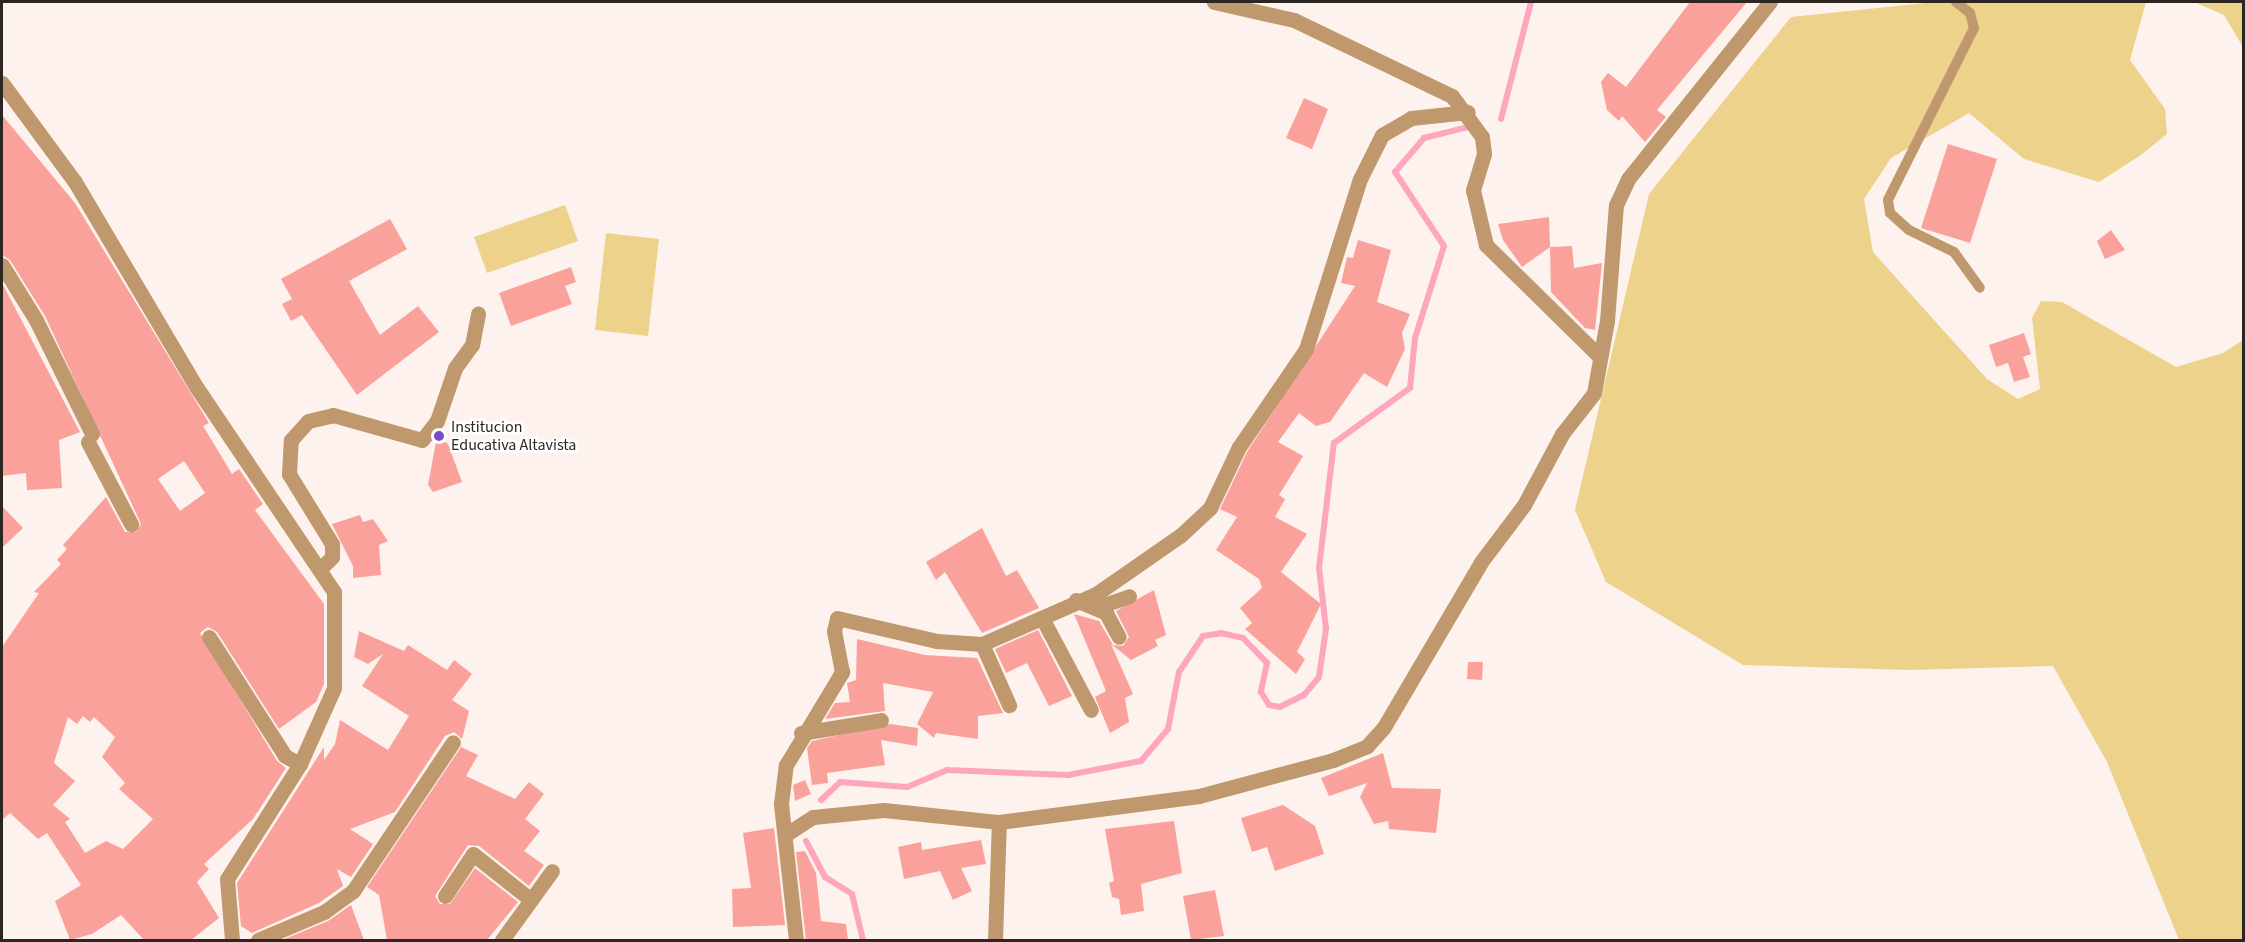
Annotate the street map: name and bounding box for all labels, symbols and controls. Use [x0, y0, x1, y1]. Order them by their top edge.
place label: Institucion Educativa Altavista [451, 417, 576, 455]
marker: Institucion Educativa Altavista [432, 429, 446, 443]

